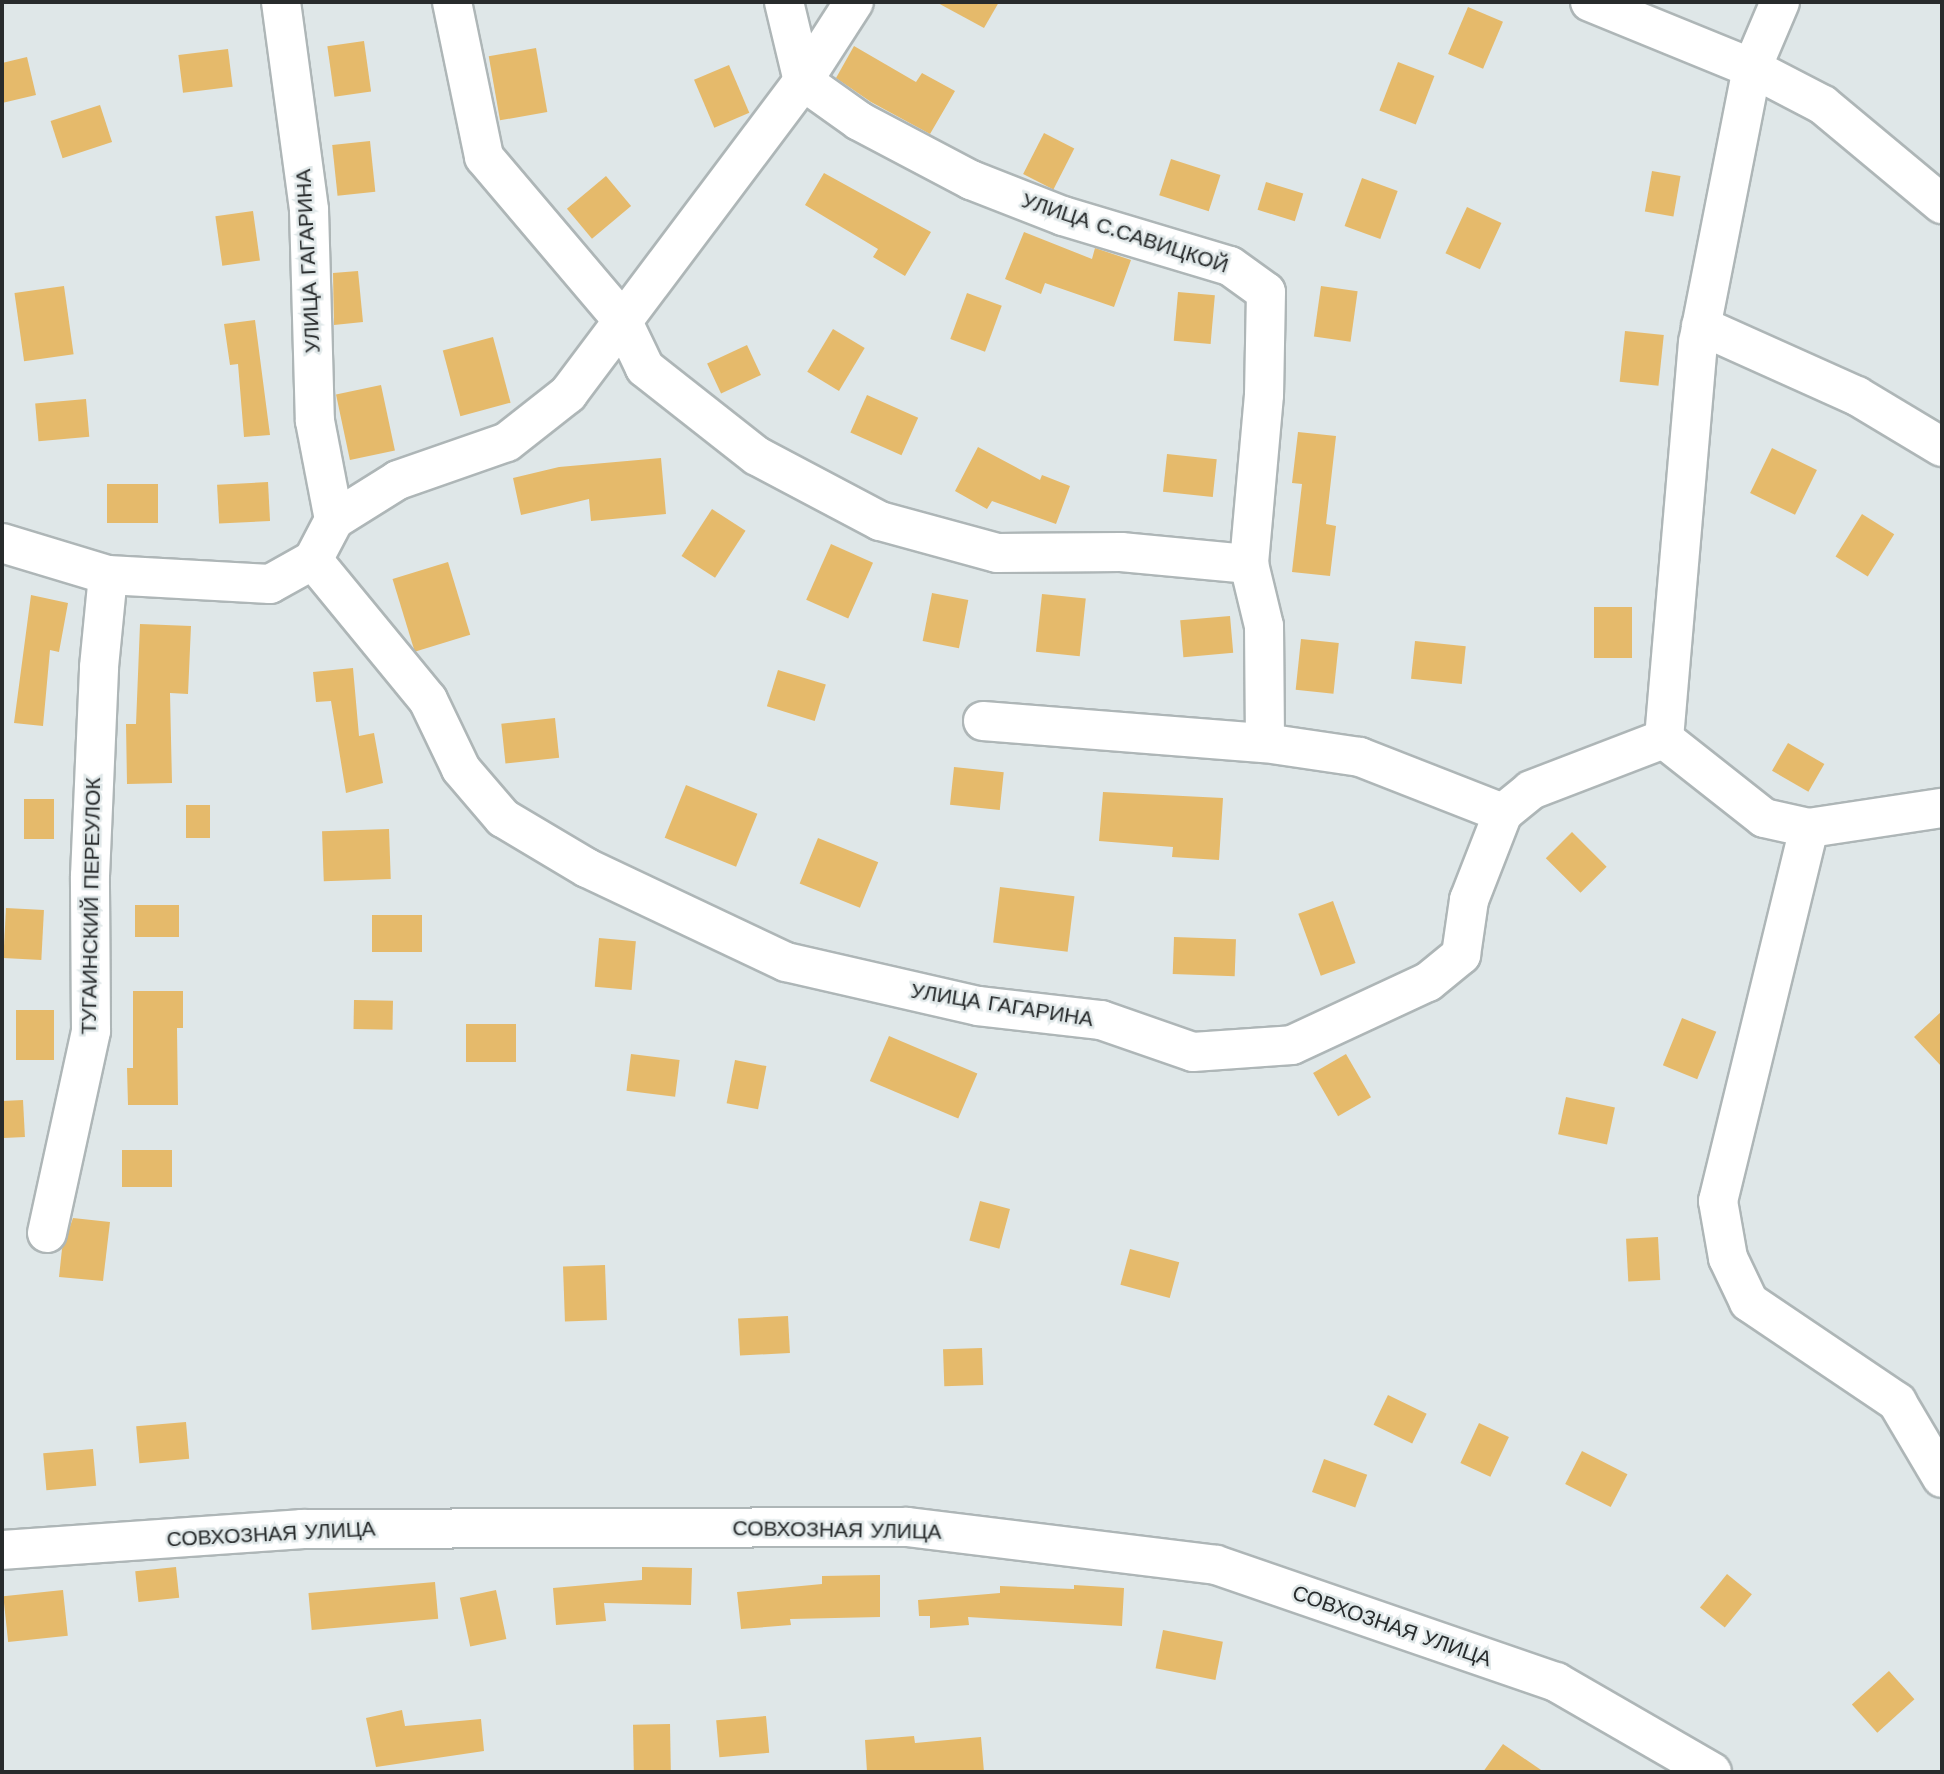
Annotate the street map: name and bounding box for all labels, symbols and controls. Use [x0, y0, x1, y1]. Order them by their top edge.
street label: УЛИЦА ГАГАРИНА [291, 168, 325, 354]
street label: УЛИЦА С.САВИЦКОЙ [1019, 188, 1231, 278]
street label: ТУГАИНСКИЙ ПЕРЕУЛОК [76, 777, 106, 1035]
street label: УЛИЦА ГАГАРИНА [909, 978, 1095, 1032]
street label: СОВХОЗНАЯ УЛИЦА [166, 1516, 376, 1552]
street label: СОВХОЗНАЯ УЛИЦА [732, 1516, 942, 1544]
street label: СОВХОЗНАЯ УЛИЦА [1289, 1580, 1495, 1672]

